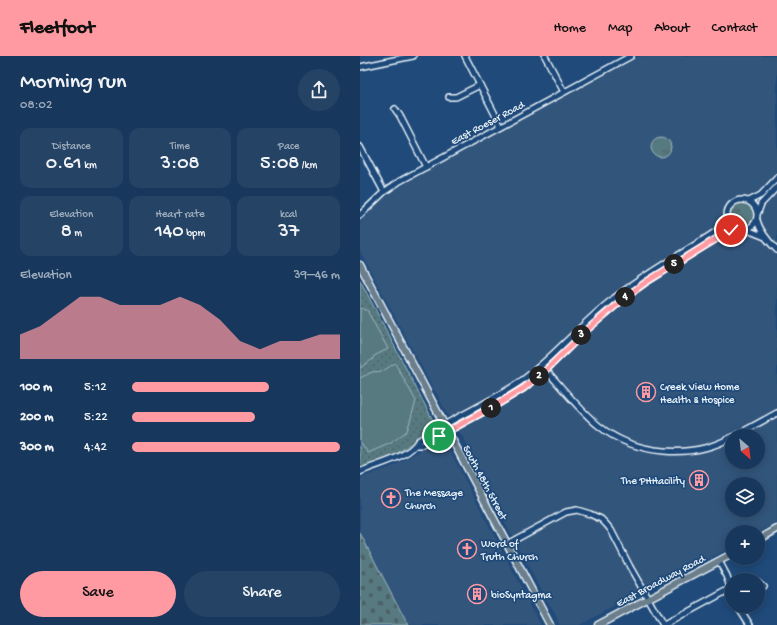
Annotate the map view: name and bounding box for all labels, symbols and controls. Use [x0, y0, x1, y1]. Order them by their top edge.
text: Fleetfoot [20, 17, 95, 40]
text: Home [554, 20, 586, 37]
text: Map [608, 20, 632, 37]
text: About [654, 20, 690, 37]
text: Contact [712, 20, 757, 37]
button: share [298, 69, 340, 111]
text: Morning run [20, 70, 126, 96]
text: 08:02 [20, 98, 52, 113]
street label: East Roeser Road [449, 99, 528, 148]
text: Distance [52, 141, 91, 153]
text: Time [170, 141, 190, 153]
text: Pace [278, 141, 299, 153]
text: 0.61 [46, 153, 82, 176]
text: 3:08 [161, 153, 199, 176]
text: 5:08 [260, 153, 299, 176]
text: km [82, 160, 97, 172]
text: /km [299, 160, 317, 172]
text: Elevation [49, 209, 93, 221]
text: Heart rate [155, 209, 205, 221]
text: kcal [280, 209, 297, 221]
pin [714, 213, 748, 247]
icon: check [720, 219, 742, 241]
text: 8 [61, 221, 72, 244]
text: 140 [155, 221, 184, 244]
text: 37 [278, 221, 299, 244]
text: m [72, 228, 82, 240]
text: bpm [184, 228, 205, 240]
pin: 5 [664, 254, 684, 274]
text: 5 [671, 258, 677, 270]
text: Elevation [20, 268, 72, 283]
text: 39–46 m [294, 268, 340, 283]
pin: 4 [615, 287, 635, 307]
text: 4 [622, 291, 628, 303]
pin: 3 [571, 325, 591, 345]
text: 3 [578, 329, 584, 341]
pin: 2 [529, 366, 549, 386]
text: 2 [536, 370, 542, 382]
text: 100 m [20, 380, 52, 395]
text: 5:12 [84, 380, 107, 395]
building icon: Creek View Home Health & Hospice [635, 381, 657, 403]
place label: Creek View Home Health & Hospice [660, 382, 740, 407]
pin: 1 [481, 398, 501, 418]
text: 1 [489, 402, 493, 414]
text: 200 m [20, 410, 53, 425]
text: 5:22 [84, 410, 108, 425]
pin [422, 419, 456, 453]
icon: arrive [428, 425, 450, 447]
north arrow [725, 429, 765, 469]
map controls [725, 429, 765, 613]
text: 300 m [20, 440, 54, 455]
text: 4:42 [84, 440, 107, 455]
street label: South 48th Street [460, 444, 510, 524]
building icon: The PHHacility [688, 469, 710, 491]
place label: The PHHacility [620, 476, 686, 488]
button: layers [725, 477, 765, 517]
church icon: The Message Church [380, 487, 402, 509]
place label: The Message Church [404, 488, 463, 513]
button: + [725, 525, 765, 565]
church icon: Word of Truth Church [456, 538, 478, 560]
place label: Word of Truth Church [480, 538, 538, 564]
street label: East Broadway Road [615, 553, 709, 610]
button: Save [20, 571, 176, 617]
button: Share [184, 571, 340, 617]
button: − [725, 573, 765, 613]
building icon: bioSyntagma [466, 583, 488, 605]
place label: bioSyntagma [491, 590, 552, 602]

